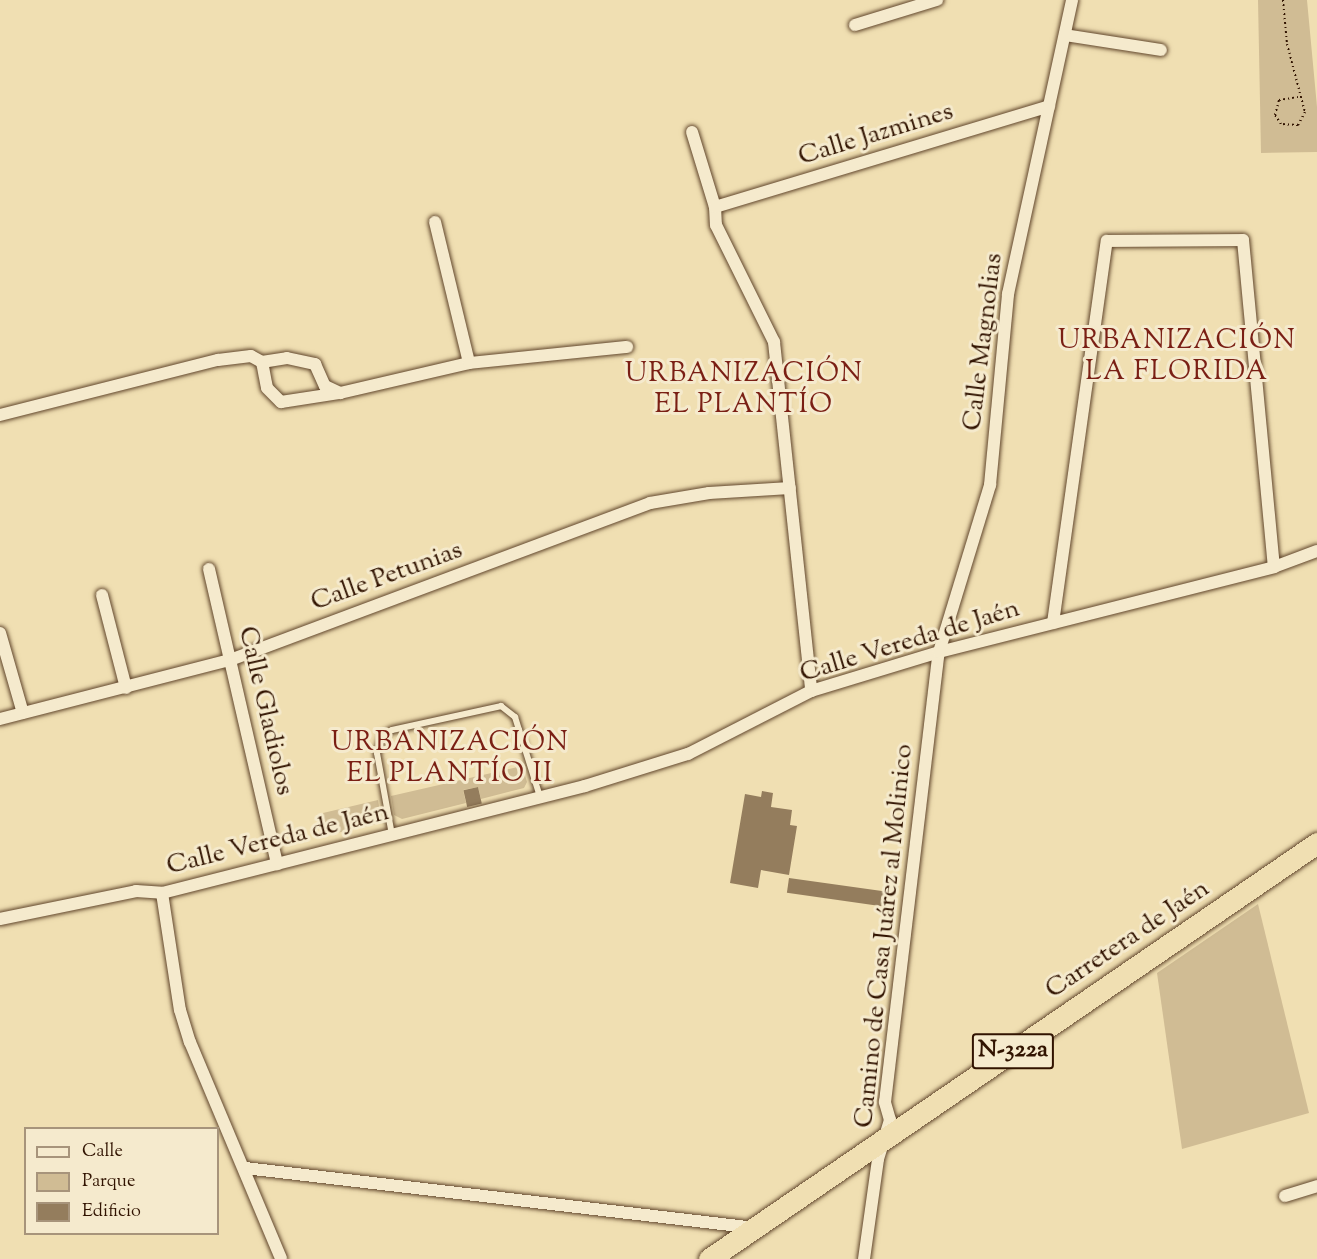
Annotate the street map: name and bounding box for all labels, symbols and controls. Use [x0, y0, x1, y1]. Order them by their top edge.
street label: Calle Jazmines [795, 97, 957, 173]
street label: Calle Magnolias [958, 251, 1010, 433]
district label: URBANIZACIÓN LA FLORIDA [1058, 325, 1296, 388]
district label: URBANIZACIÓN EL PLANTÍO [625, 358, 863, 421]
street label: Calle Petunias [307, 535, 467, 619]
street label: Calle Vereda de Jaén [796, 594, 1024, 690]
street label: Calle Gladiolos [230, 624, 300, 798]
district label: URBANIZACIÓN EL PLANTÍO II [331, 727, 569, 790]
street label: Camino de Casa Juárez al Molinico [849, 743, 921, 1129]
street label: Calle Vereda de Jaén [164, 797, 392, 883]
street label: Carretera de Jaén [1040, 874, 1216, 1006]
road number: N-322a [971, 1030, 1055, 1072]
legend [24, 1127, 219, 1235]
text: Calle [82, 1139, 123, 1165]
text: Parque [82, 1169, 135, 1195]
text: Edificio [82, 1199, 141, 1225]

